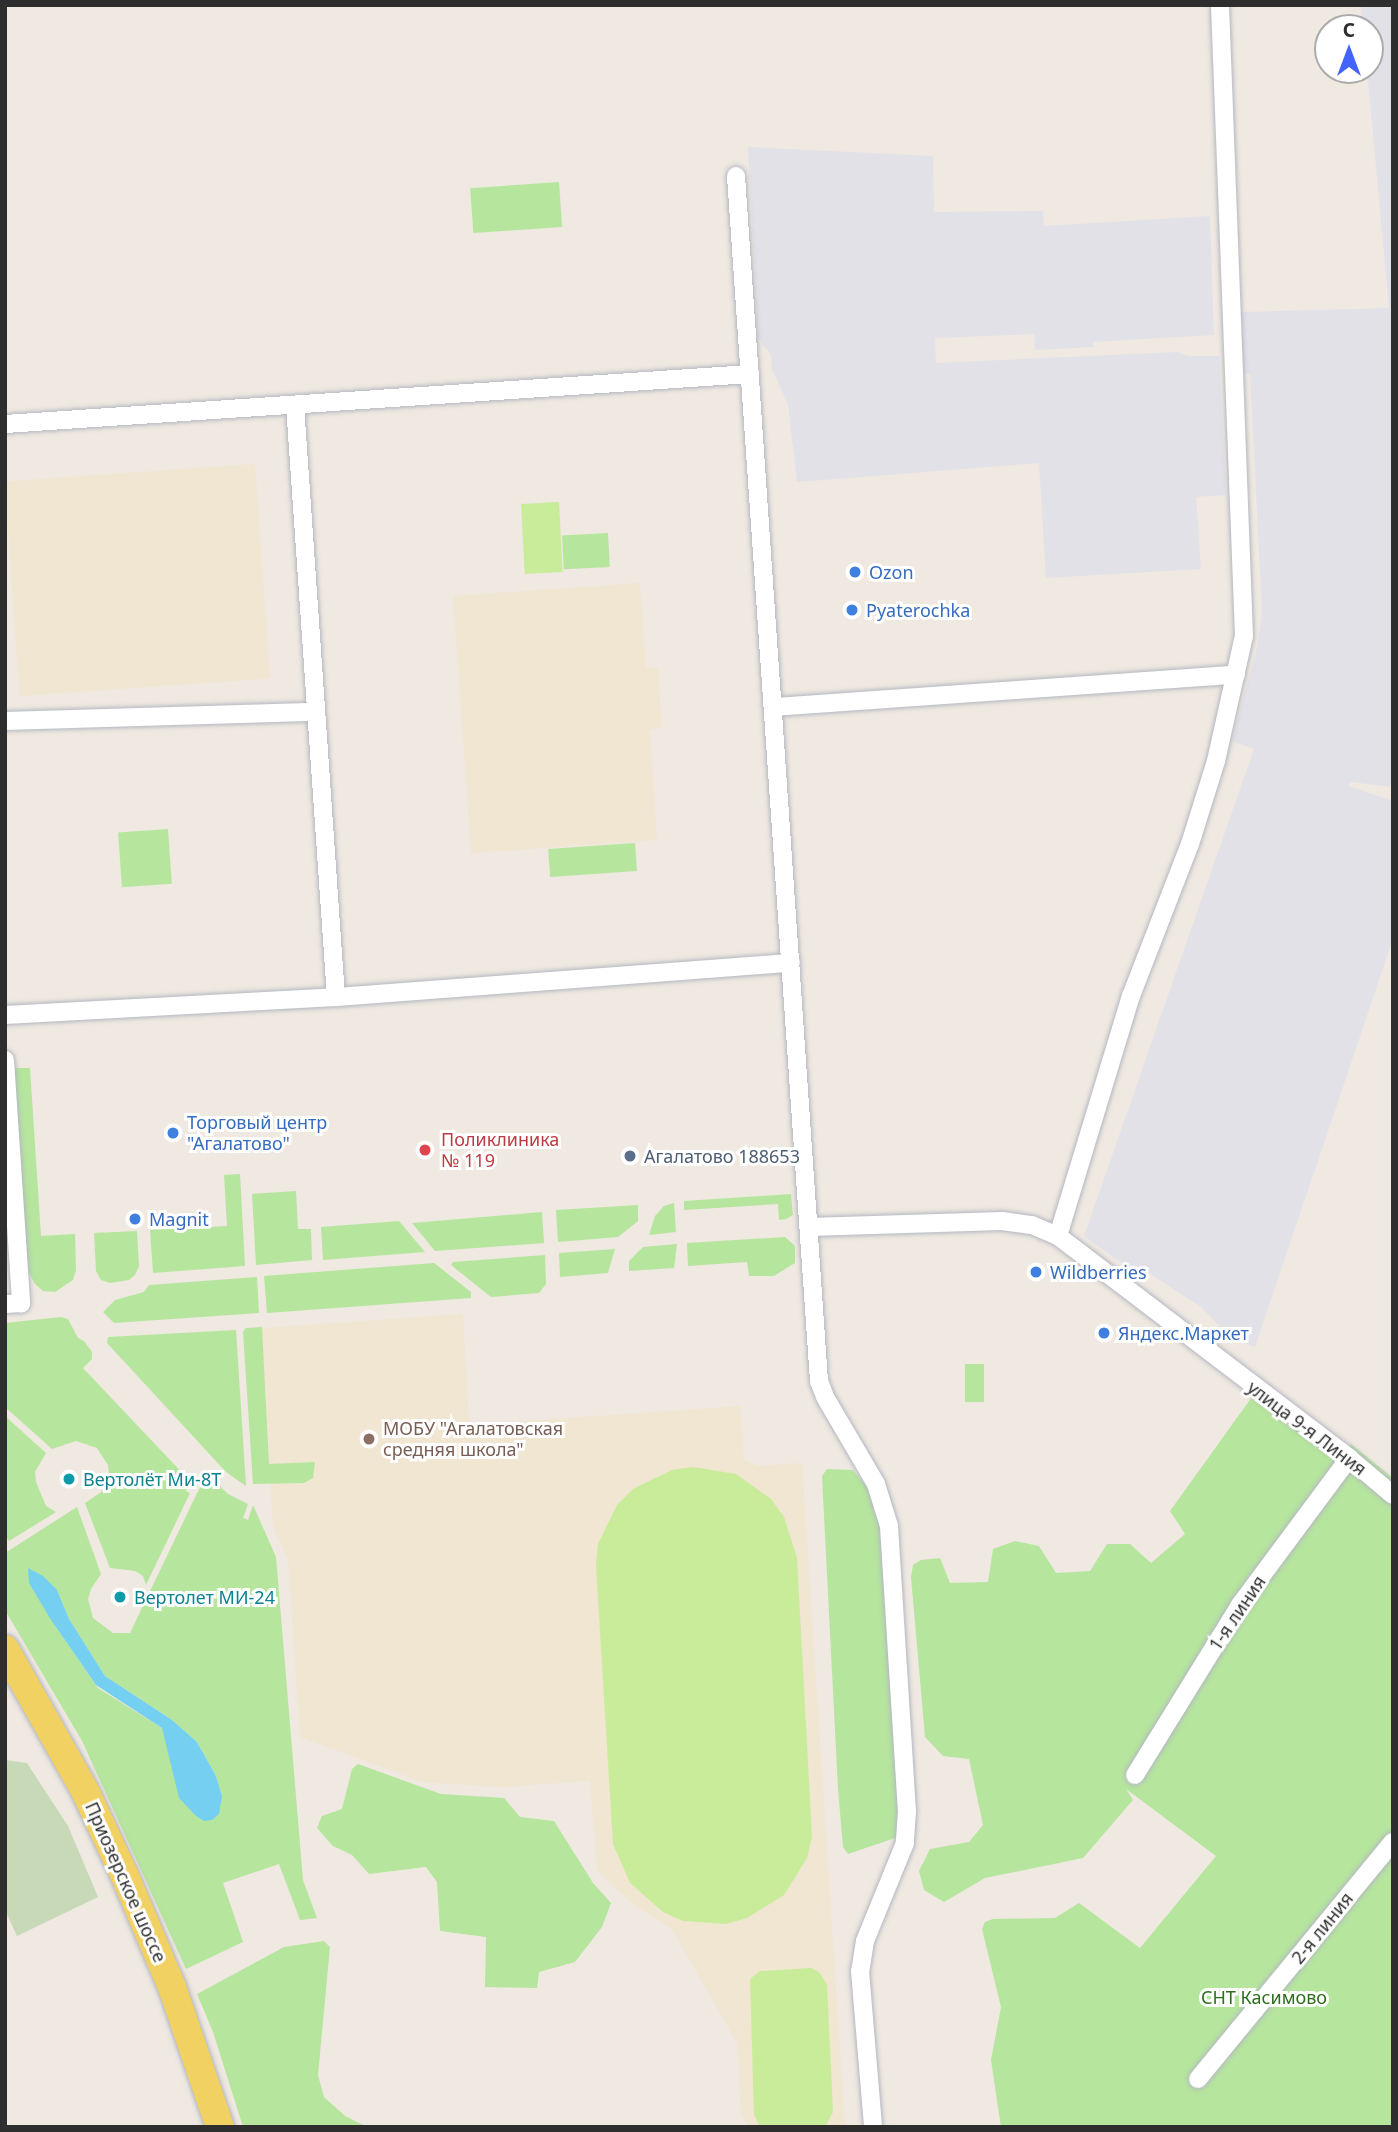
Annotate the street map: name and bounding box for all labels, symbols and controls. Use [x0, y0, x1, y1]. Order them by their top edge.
north arrow [1314, 14, 1384, 84]
text: С [1343, 17, 1355, 43]
place label: Ozon [869, 561, 914, 583]
marker: Ozon [847, 564, 863, 580]
place label: Pyaterochka [866, 599, 970, 621]
marker: Pyaterochka [844, 602, 860, 618]
place label: Торговый центр "Агалатово" [187, 1112, 327, 1154]
marker: Торговый центр "Агалатово" [165, 1125, 181, 1141]
place label: Поликлиника № 119 [441, 1129, 559, 1172]
marker: Поликлиника № 119 [415, 1140, 435, 1160]
place label: Агалатово 188653 [644, 1145, 800, 1167]
marker: Агалатово 188653 [622, 1148, 638, 1164]
place label: Magnit [149, 1208, 209, 1230]
marker: Magnit [127, 1211, 143, 1227]
place label: Wildberries [1050, 1261, 1147, 1283]
marker: Wildberries [1028, 1264, 1044, 1280]
place label: Яндекс.Маркет [1118, 1322, 1249, 1344]
marker: Яндекс.Маркет [1096, 1325, 1112, 1341]
street label: улица 9-я Линия [1243, 1376, 1371, 1480]
place label: МОБУ "Агалатовская средняя школа" [383, 1418, 563, 1460]
marker: МОБУ "Агалатовская средняя школа" [361, 1431, 377, 1447]
place label: Вертолёт Ми-8Т [83, 1468, 221, 1490]
marker: Вертолёт Ми-8Т [61, 1471, 77, 1487]
street label: 1-я линия [1204, 1572, 1270, 1654]
place label: Вертолет МИ-24 [134, 1586, 275, 1608]
marker: Вертолет МИ-24 [112, 1589, 128, 1605]
street label: Приозерское шоссе [81, 1799, 171, 1965]
street label: 2-я линия [1287, 1888, 1357, 1968]
park label: СНТ Касимово [1201, 1986, 1327, 2008]

